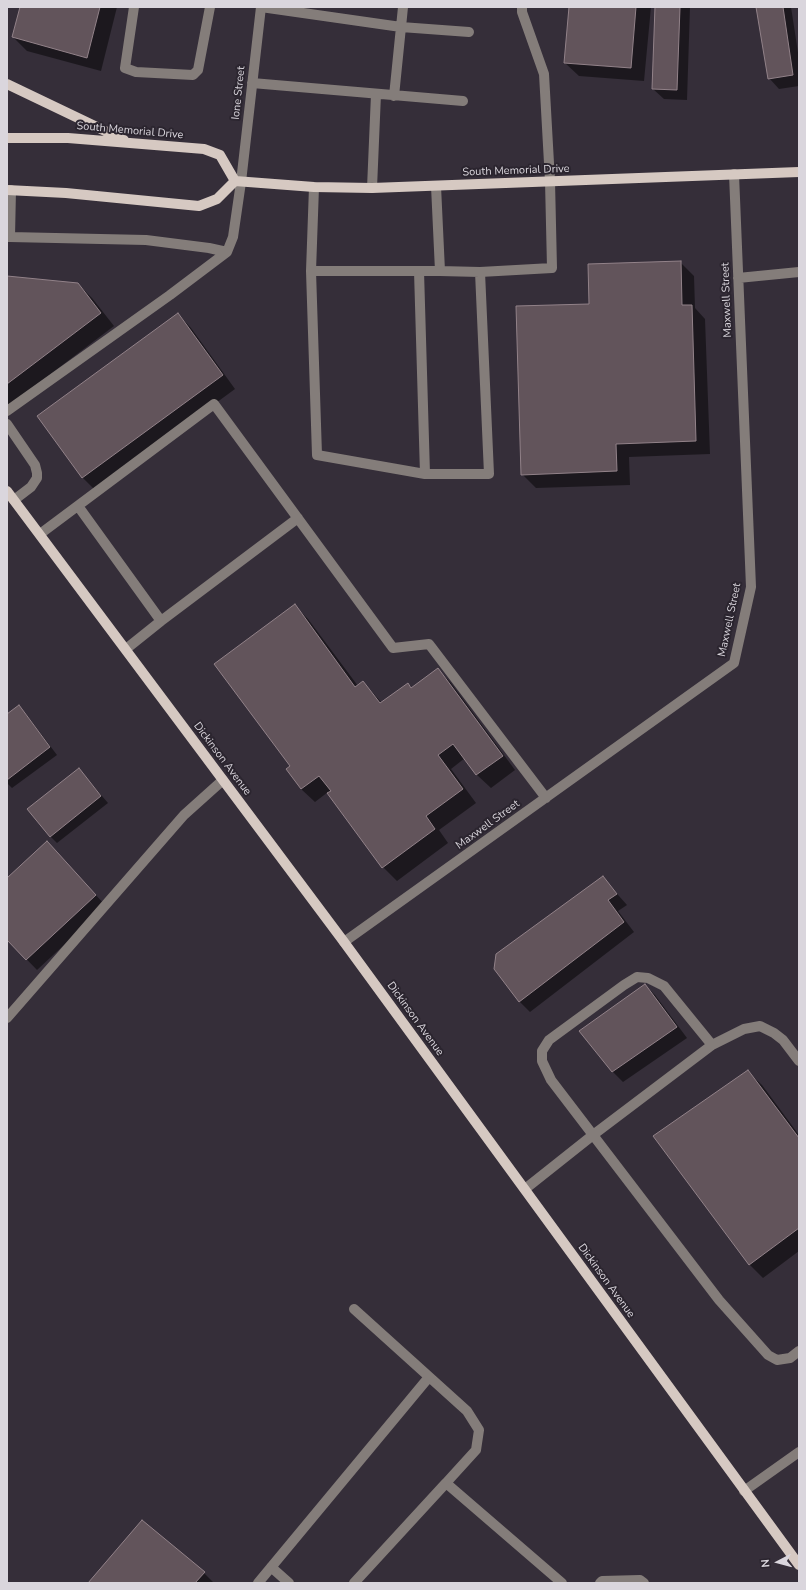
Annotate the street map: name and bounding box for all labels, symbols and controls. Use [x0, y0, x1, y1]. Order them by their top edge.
street label: Ione Street [230, 66, 248, 120]
street label: South Memorial Drive [76, 120, 184, 142]
street label: South Memorial Drive [462, 163, 570, 179]
street label: Maxwell Street [719, 262, 735, 338]
street label: Maxwell Street [716, 582, 744, 658]
street label: Dickinson Avenue [190, 720, 254, 798]
street label: Maxwell Street [454, 798, 522, 852]
street label: Dickinson Avenue [384, 980, 446, 1058]
street label: Dickinson Avenue [575, 1242, 637, 1320]
north arrow [758, 1542, 798, 1582]
text: N [758, 1558, 773, 1568]

